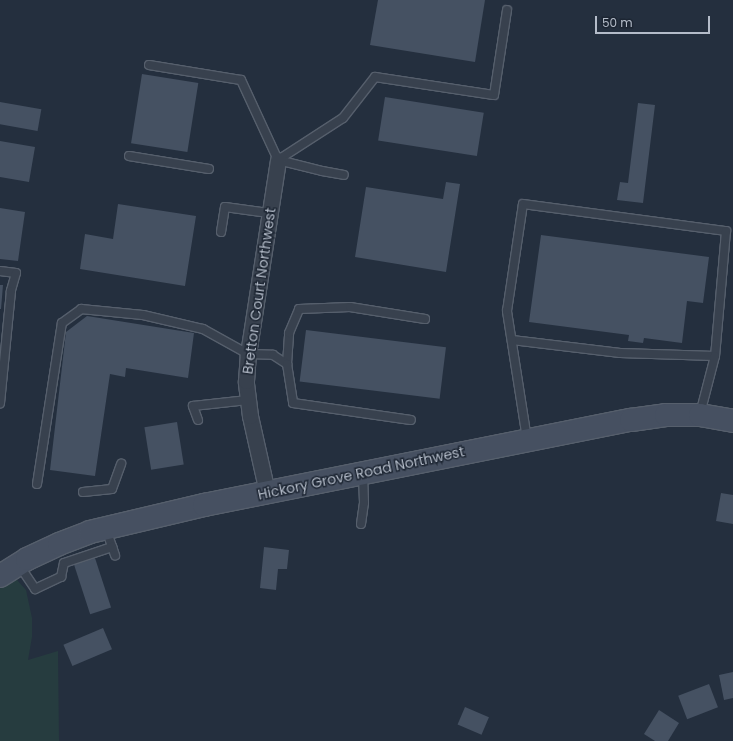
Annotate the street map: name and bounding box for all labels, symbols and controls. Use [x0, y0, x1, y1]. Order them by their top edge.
scale bar [597, 8, 712, 34]
text: 50 m [602, 14, 633, 31]
street label: Bretton Court Northwest [239, 207, 279, 375]
street label: Hickory Grove Road Northwest [256, 443, 466, 503]

